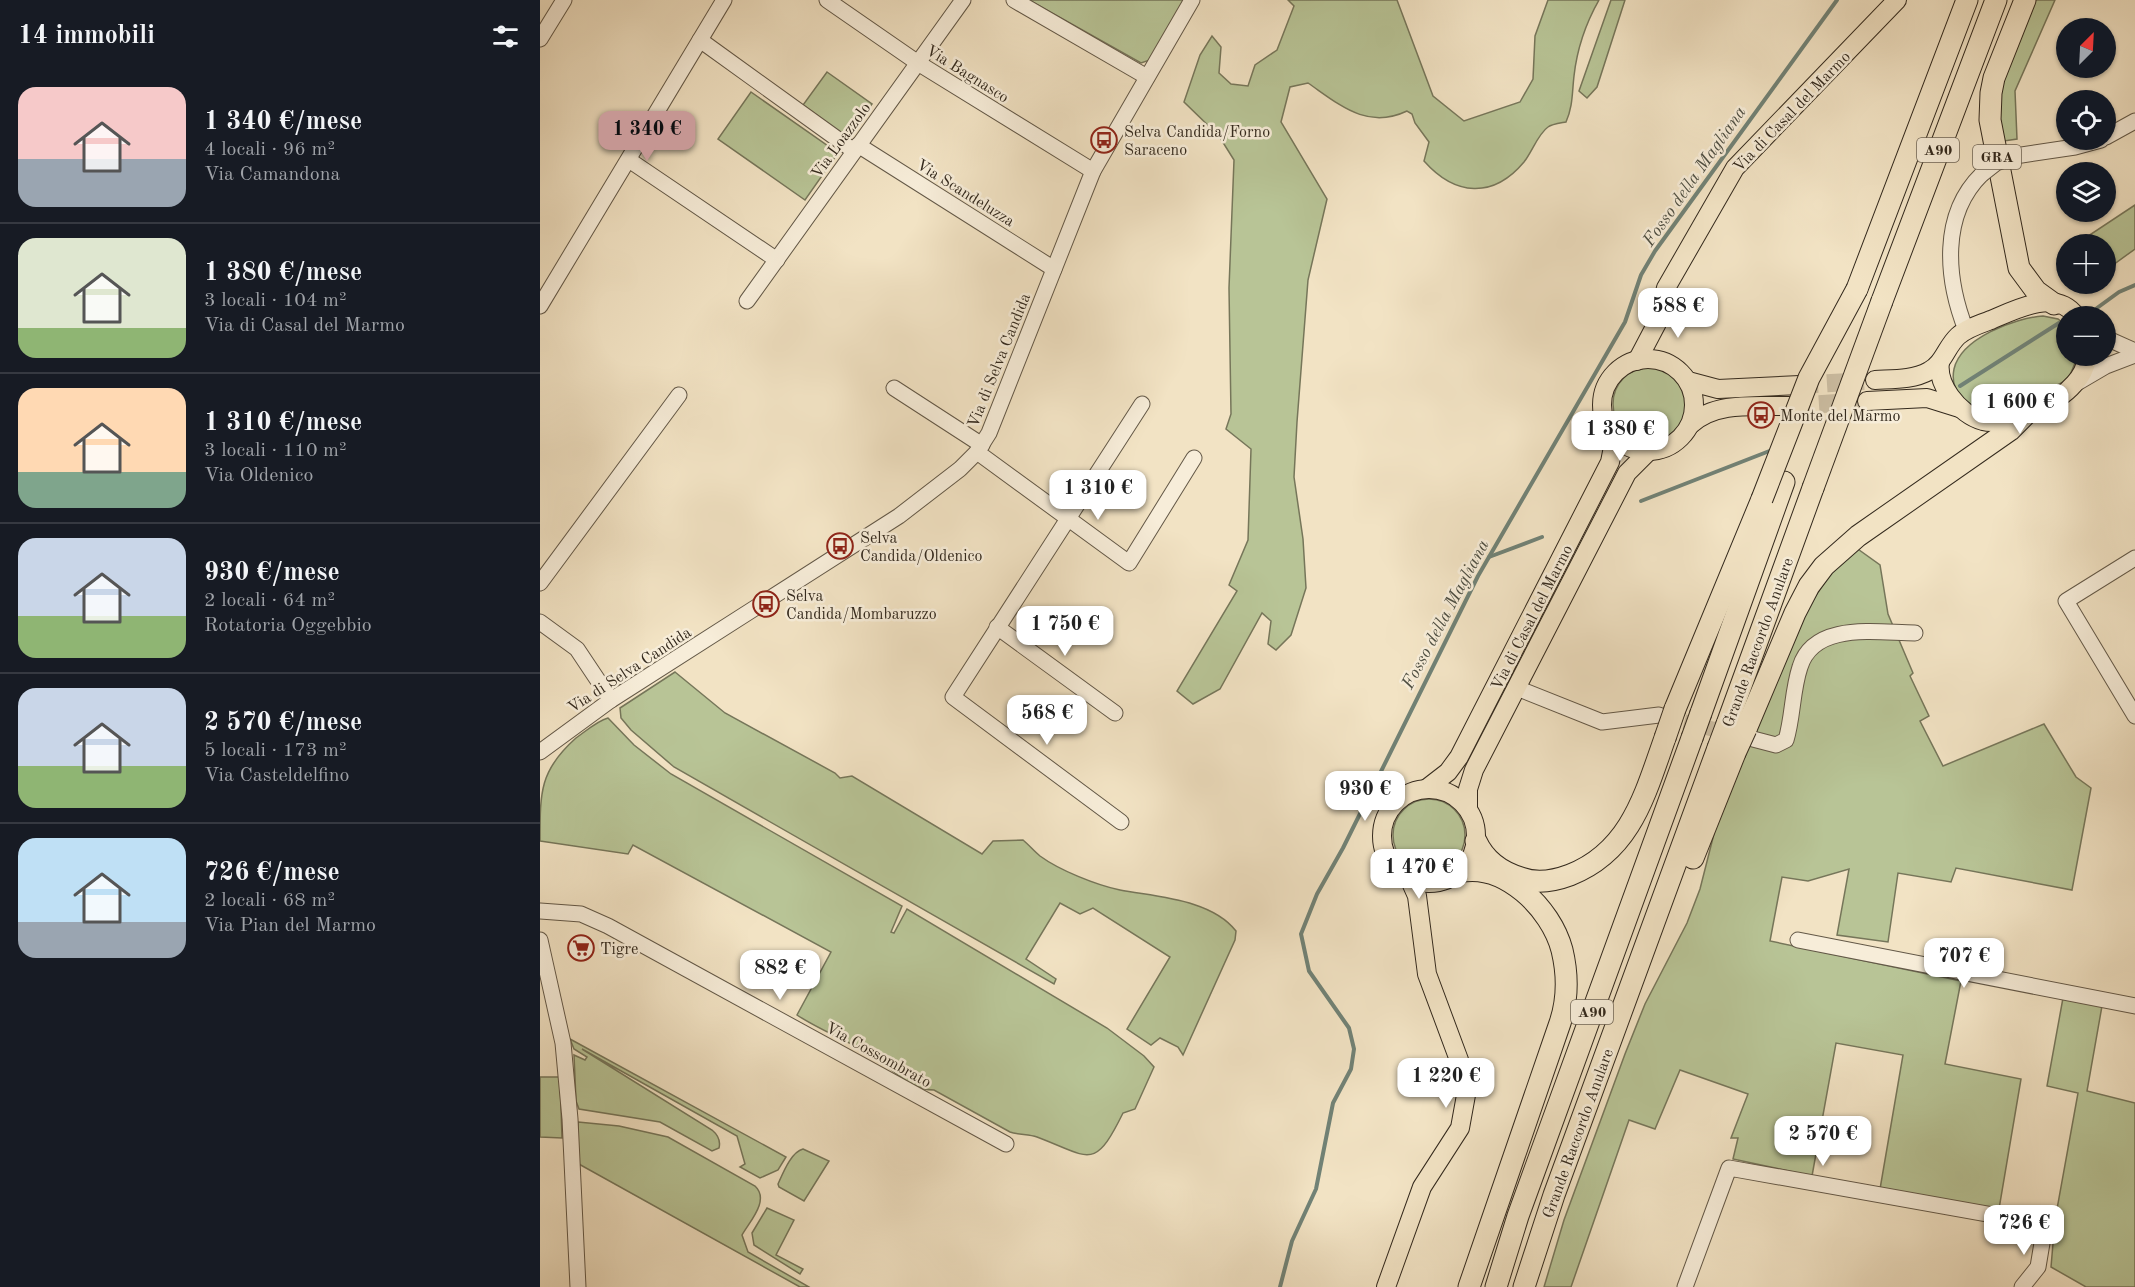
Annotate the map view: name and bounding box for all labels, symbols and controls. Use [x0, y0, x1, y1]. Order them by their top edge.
north arrow [2056, 18, 2116, 78]
map controls [2056, 18, 2116, 366]
icon: filters [489, 20, 522, 53]
text: 14 immobili [18, 23, 155, 49]
street label: Via Bagnasco [923, 43, 1011, 107]
street label: Via di Casal del Marmo [1731, 49, 1854, 176]
button: locate [2056, 90, 2116, 150]
street label: Via Loazzolo [809, 100, 874, 182]
water label: Fosso della Magliana [1639, 103, 1750, 251]
text: 1 340 €/mese [204, 109, 362, 135]
icon: home [66, 111, 138, 183]
pin: 1 340 € [592, 111, 702, 162]
text: 1 340 € [612, 120, 682, 140]
bus stop icon: Selva Candida/Forno Saraceno [1089, 125, 1119, 155]
place label: Selva Candida/Forno Saraceno [1124, 125, 1270, 159]
road number: A90 [1917, 138, 1959, 162]
text: 4 locali · 96 m² [204, 140, 335, 160]
road number: GRA [1973, 145, 2021, 169]
street label: Via Scandeluzza [913, 157, 1017, 230]
button: layers [2056, 162, 2116, 222]
text: Via Camandona [204, 165, 340, 185]
button: + [2056, 234, 2116, 294]
text: 1 380 €/mese [204, 260, 362, 286]
icon: home [66, 262, 138, 334]
pin: 588 € [1636, 288, 1720, 339]
text: 3 locali · 104 m² [204, 291, 347, 311]
street label: Via di Selva Candida [966, 291, 1034, 430]
text: 588 € [1652, 297, 1704, 317]
button: − [2056, 306, 2116, 366]
text: Via di Casal del Marmo [204, 316, 405, 336]
pin: 1 600 € [1965, 384, 2075, 435]
text: 1 600 € [1985, 393, 2055, 413]
bus stop icon: Monte del Marmo [1746, 400, 1776, 430]
place label: Monte del Marmo [1780, 409, 1901, 425]
text: 1 310 €/mese [204, 410, 362, 436]
pin: 1 380 € [1565, 411, 1675, 462]
icon: home [66, 412, 138, 484]
text: 1 380 € [1585, 420, 1655, 440]
text: 3 locali · 110 m² [204, 441, 347, 461]
text: Via Oldenico [204, 466, 313, 486]
pin: 1 310 € [1043, 470, 1153, 521]
text: 1 310 € [1063, 479, 1133, 499]
bus stop icon: Selva Candida/Oldenico [825, 531, 855, 561]
place label: Selva Candida/Oldenico [860, 531, 983, 565]
water label: Fosso della Magliana [1398, 537, 1493, 693]
street label: Via di Casal del Marmo [1489, 543, 1576, 693]
street label: Grande Raccordo Anulare [1721, 556, 1797, 730]
text: 930 €/mese [204, 560, 340, 586]
icon: home [66, 562, 138, 634]
bus stop icon: Selva Candida/Mombaruzzo [751, 589, 781, 619]
place label: Selva Candida/Mombaruzzo [786, 589, 937, 623]
text: 2 locali · 64 m² [204, 591, 335, 611]
pin: 1 750 € [1010, 606, 1120, 657]
text: 1 750 € [1030, 615, 1100, 635]
text: Rotatoria Oggebbio [204, 616, 372, 636]
street label: Via di Selva Candida [565, 625, 695, 717]
pin: 568 € [1005, 695, 1089, 746]
text: 568 € [1021, 704, 1073, 724]
text: 2 570 €/mese [204, 710, 362, 736]
icon: home [66, 712, 138, 784]
text: 5 locali · 173 m² [204, 741, 347, 761]
text: Via Casteldelfino [204, 766, 349, 786]
pin: 930 € [1323, 771, 1407, 822]
text: 930 € [1339, 780, 1391, 800]
pin: 1 470 € [1364, 849, 1474, 900]
text: 1 470 € [1384, 858, 1454, 878]
text: 726 €/mese [204, 860, 340, 886]
icon: home [66, 862, 138, 934]
text: 2 locali · 68 m² [204, 891, 335, 911]
text: Via Pian del Marmo [204, 916, 376, 936]
supermarket icon: Tigre [566, 933, 596, 963]
pin: 707 € [1922, 938, 2006, 989]
place label: Tigre [600, 942, 638, 958]
text: 707 € [1938, 947, 1990, 967]
pin: 882 € [738, 950, 822, 1001]
text: 882 € [754, 959, 806, 979]
road number: A90 [1571, 1000, 1613, 1024]
street label: Via Cossombrato [823, 1020, 933, 1091]
street label: Grande Raccordo Anulare [1541, 1047, 1617, 1221]
pin: 1 220 € [1391, 1058, 1501, 1109]
text: 1 220 € [1411, 1067, 1481, 1087]
pin: 2 570 € [1768, 1116, 1878, 1167]
text: 2 570 € [1788, 1125, 1858, 1145]
pin: 726 € [1982, 1205, 2066, 1256]
text: 726 € [1998, 1214, 2050, 1234]

